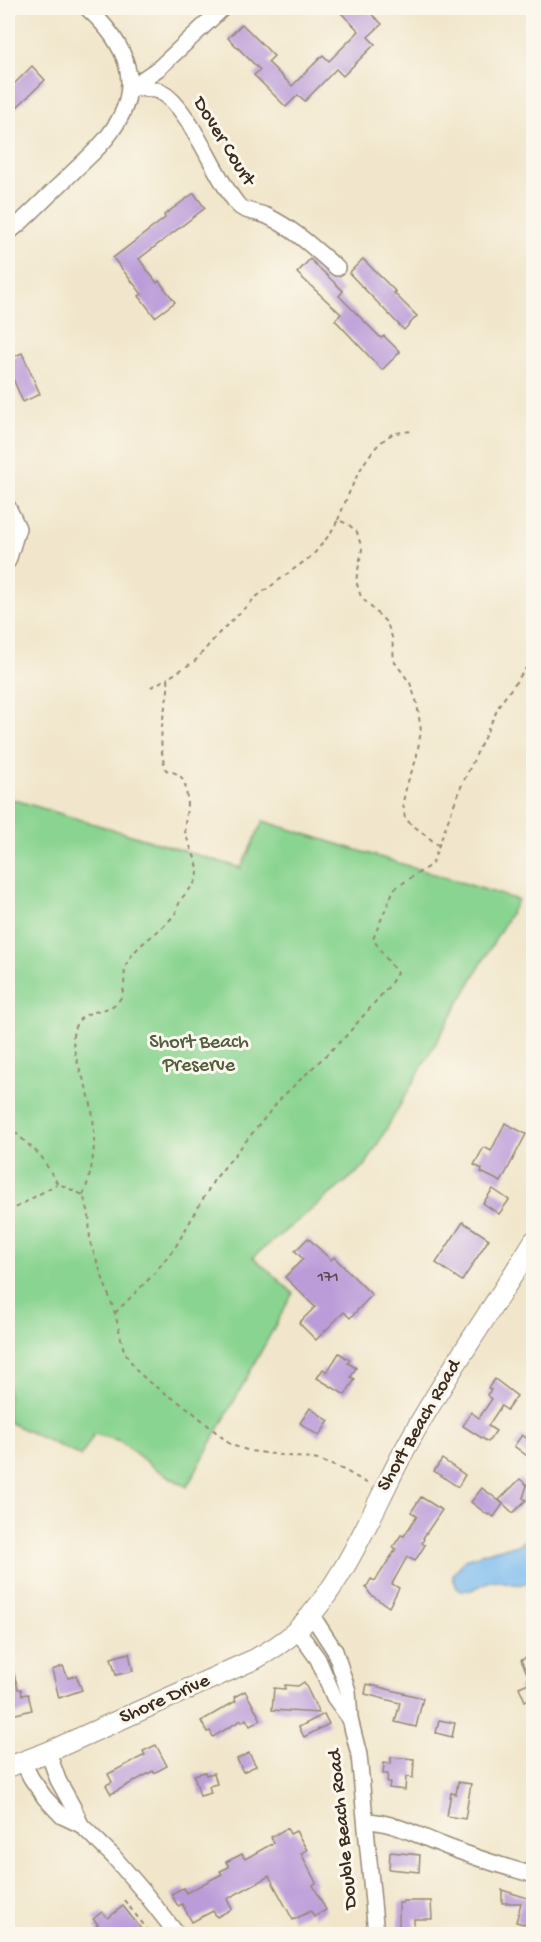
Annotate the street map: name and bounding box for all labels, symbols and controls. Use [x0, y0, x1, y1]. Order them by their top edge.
street label: Dover Court [186, 92, 260, 192]
park label: Short Beach Preserve [149, 1032, 249, 1078]
house number: 171 [316, 1269, 339, 1288]
street label: Short Beach Road [373, 1354, 468, 1496]
street label: Shore Drive [116, 1670, 214, 1730]
street label: Double Beach Road [324, 1746, 364, 1912]

